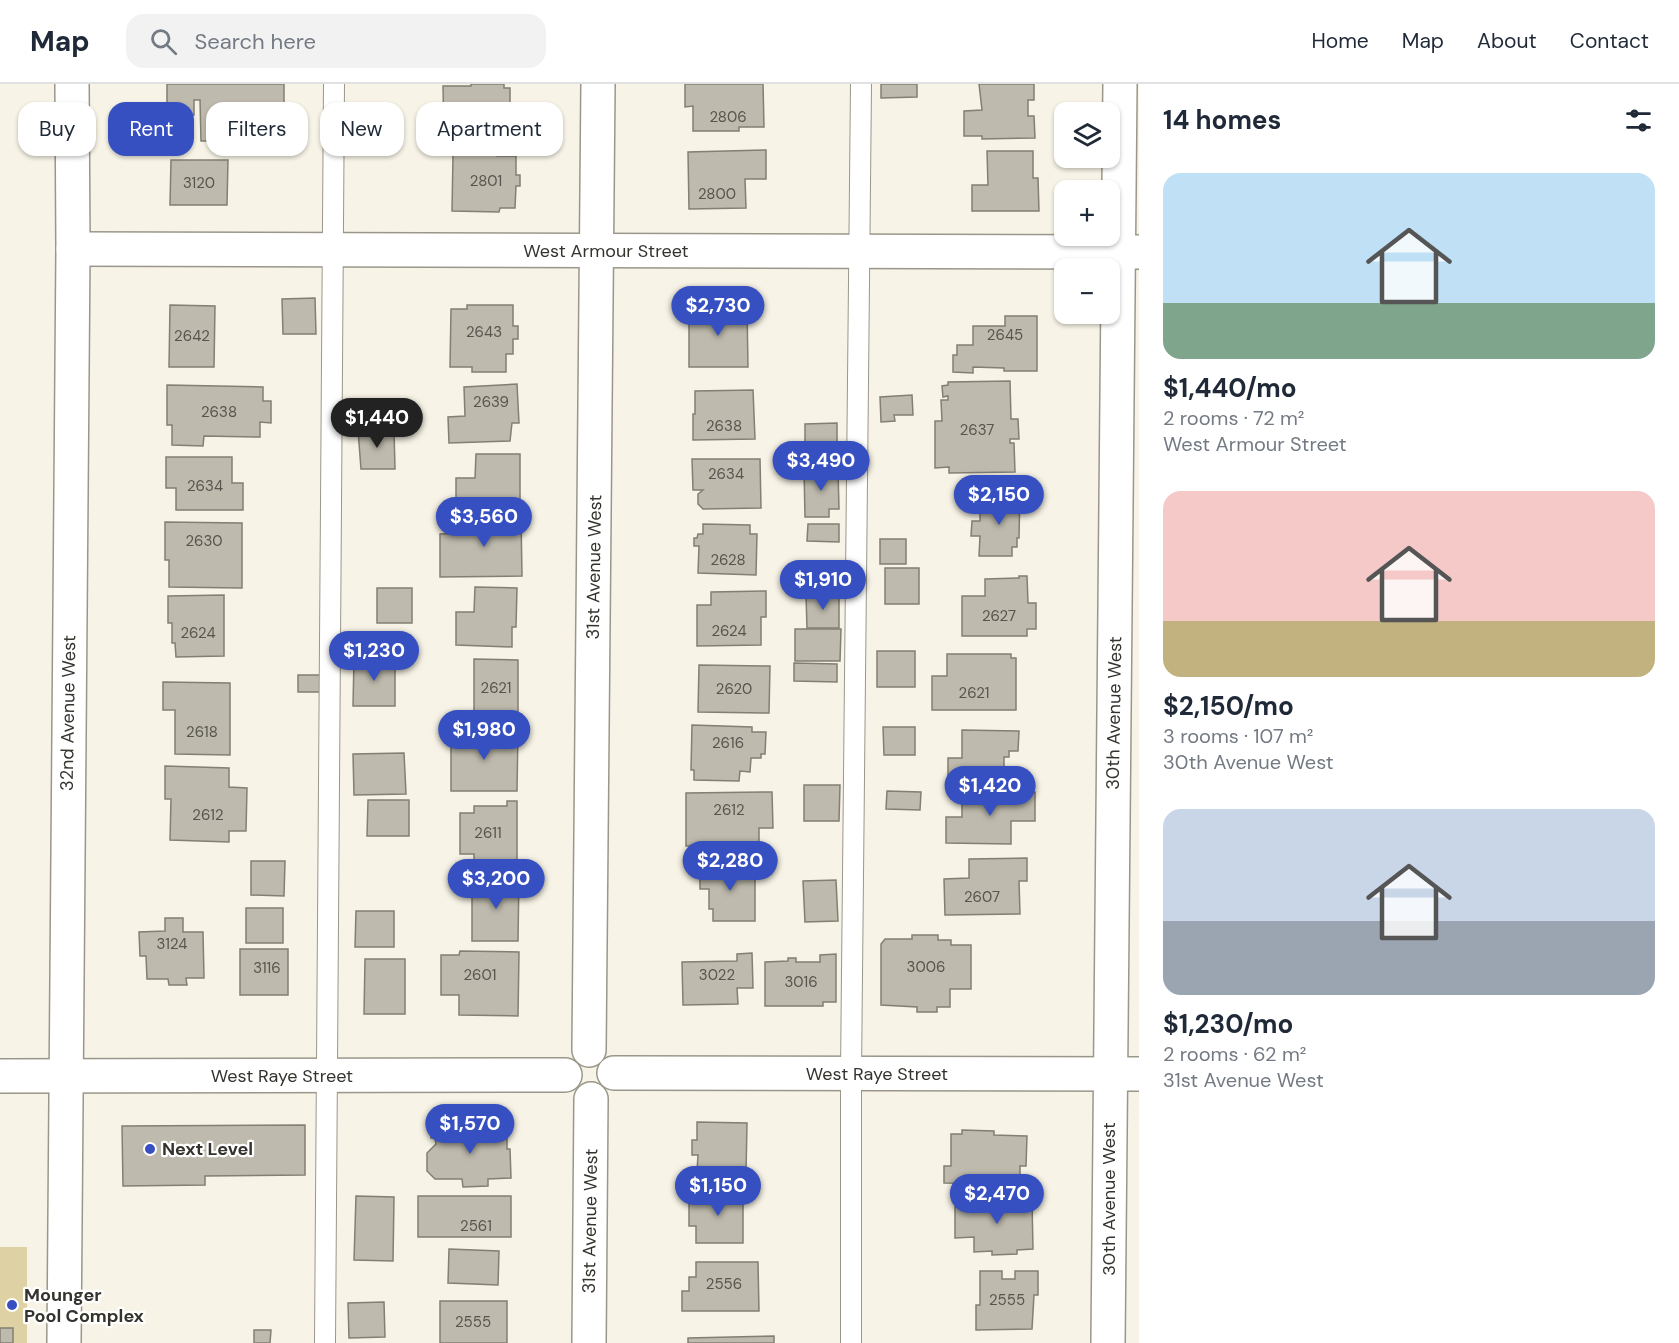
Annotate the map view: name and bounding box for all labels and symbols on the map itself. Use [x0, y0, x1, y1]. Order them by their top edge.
house number: 2806 [709, 107, 747, 127]
house number: 2801 [470, 171, 502, 191]
house number: 3120 [183, 173, 215, 193]
house number: 2800 [698, 184, 736, 204]
street label: West Armour Street [523, 239, 689, 263]
pin: $2,730 [669, 286, 767, 337]
house number: 2643 [466, 322, 502, 342]
house number: 2645 [987, 325, 1023, 345]
house number: 2642 [174, 326, 210, 346]
house number: 2639 [473, 392, 509, 412]
pin: $1,440 [328, 398, 426, 449]
house number: 2638 [201, 402, 237, 422]
house number: 2638 [706, 416, 742, 436]
house number: 2637 [960, 420, 994, 440]
pin: $3,490 [772, 441, 870, 492]
house number: 2634 [708, 464, 744, 484]
pin: $2,150 [950, 475, 1048, 526]
house number: 2634 [187, 476, 223, 496]
street label: 31st Avenue West [581, 494, 607, 640]
pin: $3,560 [435, 497, 533, 548]
house number: 2630 [185, 531, 223, 551]
house number: 2628 [710, 550, 746, 570]
pin: $1,910 [774, 560, 872, 611]
house number: 2627 [982, 606, 1016, 626]
house number: 2624 [711, 621, 747, 641]
house number: 2624 [180, 623, 216, 643]
pin: $1,230 [325, 631, 423, 682]
street label: 32nd Avenue West [55, 635, 81, 791]
street label: 30th Avenue West [1101, 636, 1127, 790]
house number: 2621 [481, 678, 512, 698]
house number: 2620 [716, 679, 752, 699]
house number: 2621 [959, 683, 990, 703]
pin: $1,980 [435, 710, 533, 761]
house number: 2618 [186, 722, 218, 742]
house number: 2616 [712, 733, 744, 753]
pin: $1,420 [941, 766, 1039, 817]
house number: 2612 [713, 800, 745, 820]
house number: 2612 [192, 805, 224, 825]
house number: 2611 [474, 823, 502, 843]
pin: $2,280 [681, 841, 779, 892]
pin: $3,200 [447, 859, 545, 910]
house number: 2607 [964, 887, 1000, 907]
house number: 3124 [157, 934, 187, 954]
house number: 3006 [907, 957, 945, 977]
house number: 3116 [253, 958, 281, 978]
house number: 2601 [463, 965, 497, 985]
house number: 3022 [699, 965, 735, 985]
house number: 3016 [784, 972, 818, 992]
street label: West Raye Street [806, 1062, 948, 1086]
street label: West Raye Street [211, 1064, 353, 1088]
pin: $1,570 [421, 1104, 519, 1155]
street label: 30th Avenue West [1097, 1122, 1121, 1276]
place label: Next Level [162, 1137, 253, 1161]
marker: Next Level [143, 1142, 157, 1156]
street label: 31st Avenue West [577, 1148, 603, 1294]
pin: $1,150 [669, 1166, 767, 1217]
pin: $2,470 [948, 1174, 1046, 1225]
house number: 2561 [460, 1216, 492, 1236]
house number: 2556 [706, 1274, 742, 1294]
place label: Mounger Pool Complex [24, 1283, 144, 1328]
house number: 2555 [989, 1290, 1025, 1310]
marker: Mounger Pool Complex [5, 1298, 19, 1312]
house number: 2555 [455, 1312, 491, 1332]

